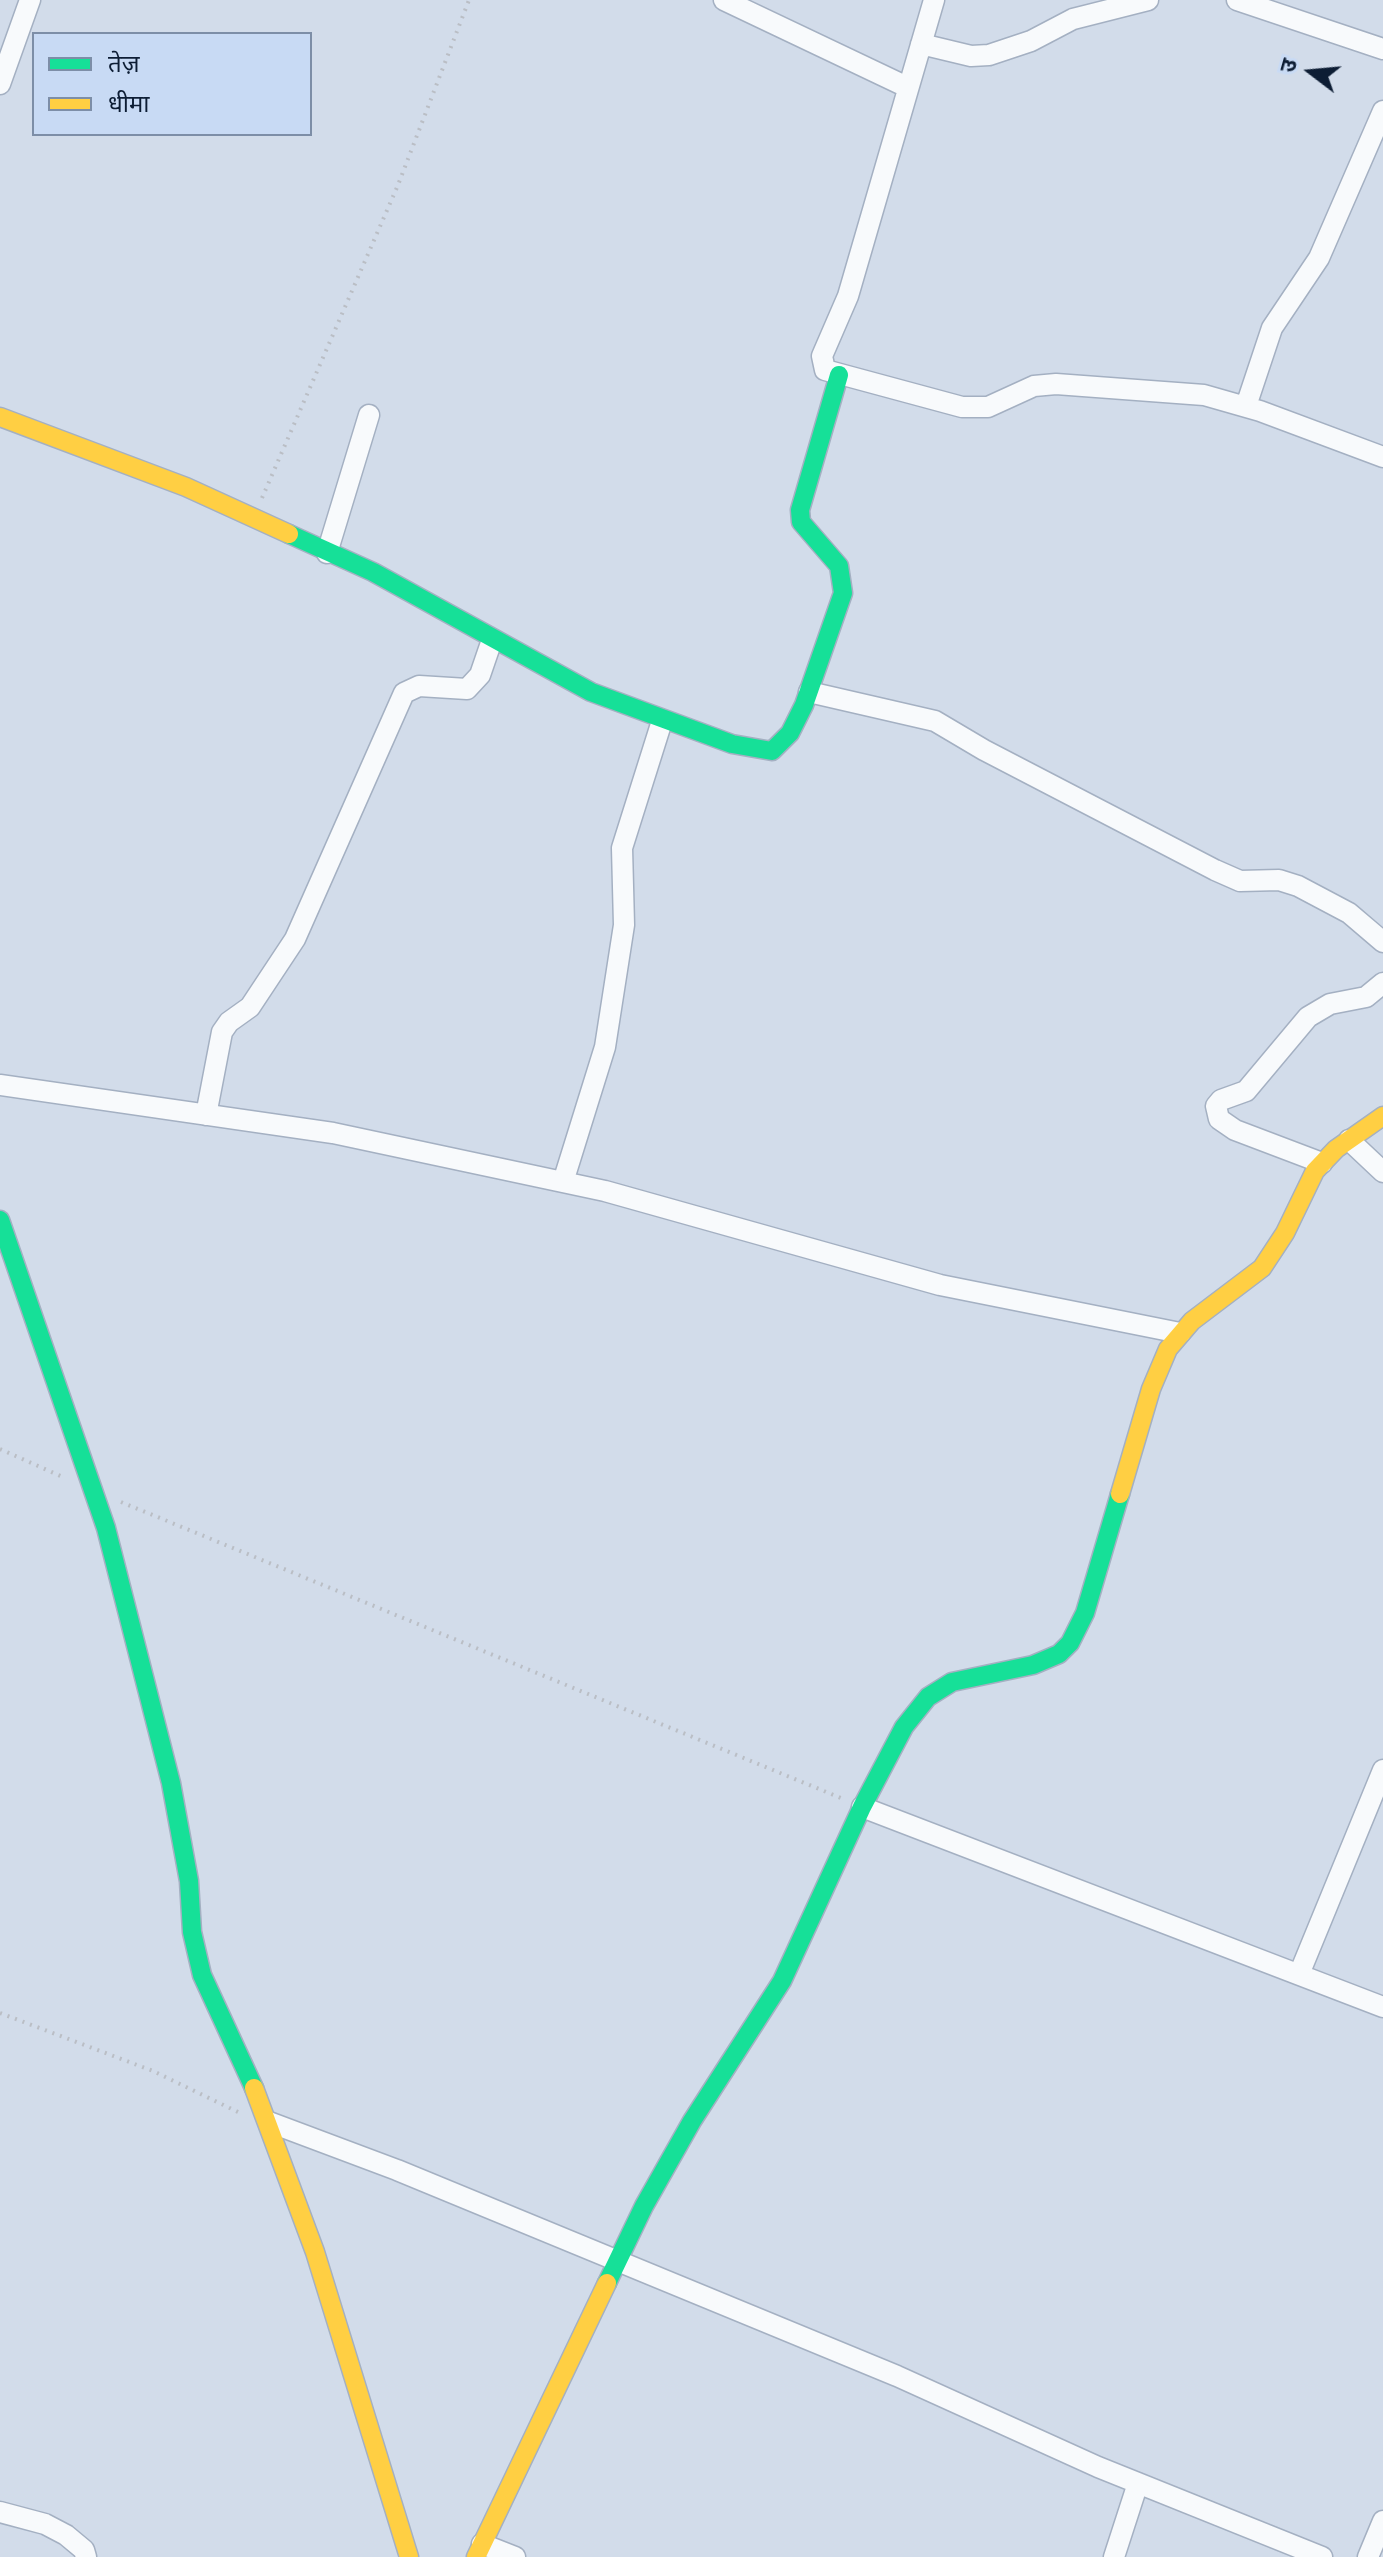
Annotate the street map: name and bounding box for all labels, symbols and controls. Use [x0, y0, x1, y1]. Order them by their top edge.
legend [32, 32, 312, 136]
north arrow [1271, 32, 1351, 112]
text: तेज़ [108, 47, 140, 80]
text: उ [1272, 55, 1304, 76]
text: धीमा [108, 87, 150, 120]

